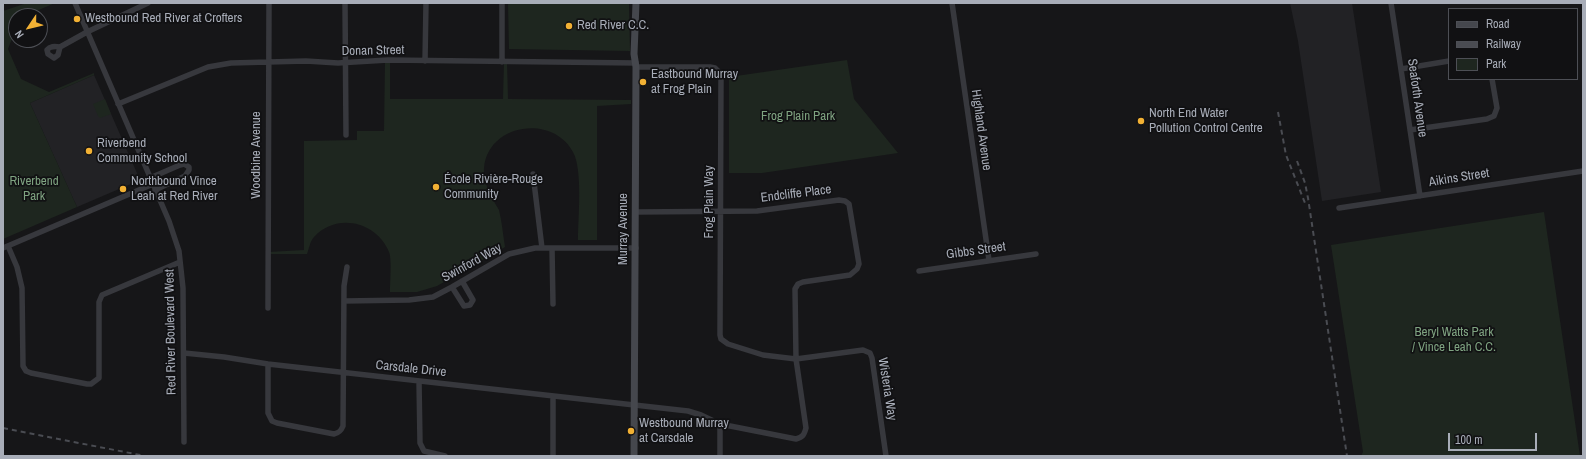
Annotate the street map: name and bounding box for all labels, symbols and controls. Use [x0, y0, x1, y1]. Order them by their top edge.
north arrow [8, 8, 48, 48]
legend [1448, 8, 1578, 80]
place label: Westbound Red River at Crofters [85, 11, 242, 27]
marker: Westbound Red River at Crofters [72, 14, 82, 24]
text: Road [1486, 16, 1510, 32]
place label: Red River C.C. [577, 18, 649, 34]
marker: Red River C.C. [564, 21, 574, 31]
text: N [11, 28, 27, 41]
text: Railway [1486, 36, 1521, 52]
street label: Donan Street [341, 43, 405, 59]
text: Park [1486, 56, 1506, 72]
street label: Seaforth Avenue [1404, 58, 1430, 138]
place label: Eastbound Murray at Frog Plain [651, 67, 738, 98]
marker: Eastbound Murray at Frog Plain [638, 77, 648, 87]
street label: Highland Avenue [968, 89, 994, 171]
place label: North End Water Pollution Control Centre [1149, 106, 1263, 137]
park label: Frog Plain Park [761, 109, 835, 125]
street label: Woodbine Avenue [249, 111, 265, 199]
marker: North End Water Pollution Control Centre [1136, 116, 1146, 126]
place label: Riverbend Community School [97, 136, 187, 167]
marker: Riverbend Community School [84, 146, 94, 156]
street label: Frog Plain Way [702, 165, 718, 239]
street label: Aikins Street [1428, 166, 1490, 190]
place label: École Rivière-Rouge Community [444, 172, 543, 203]
park label: Riverbend Park [9, 174, 59, 205]
place label: Northbound Vince Leah at Red River [131, 174, 218, 205]
marker: École Rivière-Rouge Community [431, 182, 441, 192]
street label: Endcliffe Place [760, 182, 832, 206]
marker: Northbound Vince Leah at Red River [118, 184, 128, 194]
street label: Murray Avenue [616, 193, 632, 265]
street label: Gibbs Street [945, 239, 1007, 263]
street label: Swinford Way [439, 240, 505, 286]
street label: Red River Boulevard West [162, 269, 180, 395]
park label: Beryl Watts Park / Vince Leah C.C. [1412, 325, 1496, 356]
street label: Wisteria Way [874, 356, 900, 422]
street label: Carsdale Drive [375, 358, 447, 380]
place label: Westbound Murray at Carsdale [639, 416, 729, 447]
scale bar [1450, 425, 1539, 451]
marker: Westbound Murray at Carsdale [626, 426, 636, 436]
text: 100 m [1455, 432, 1482, 448]

